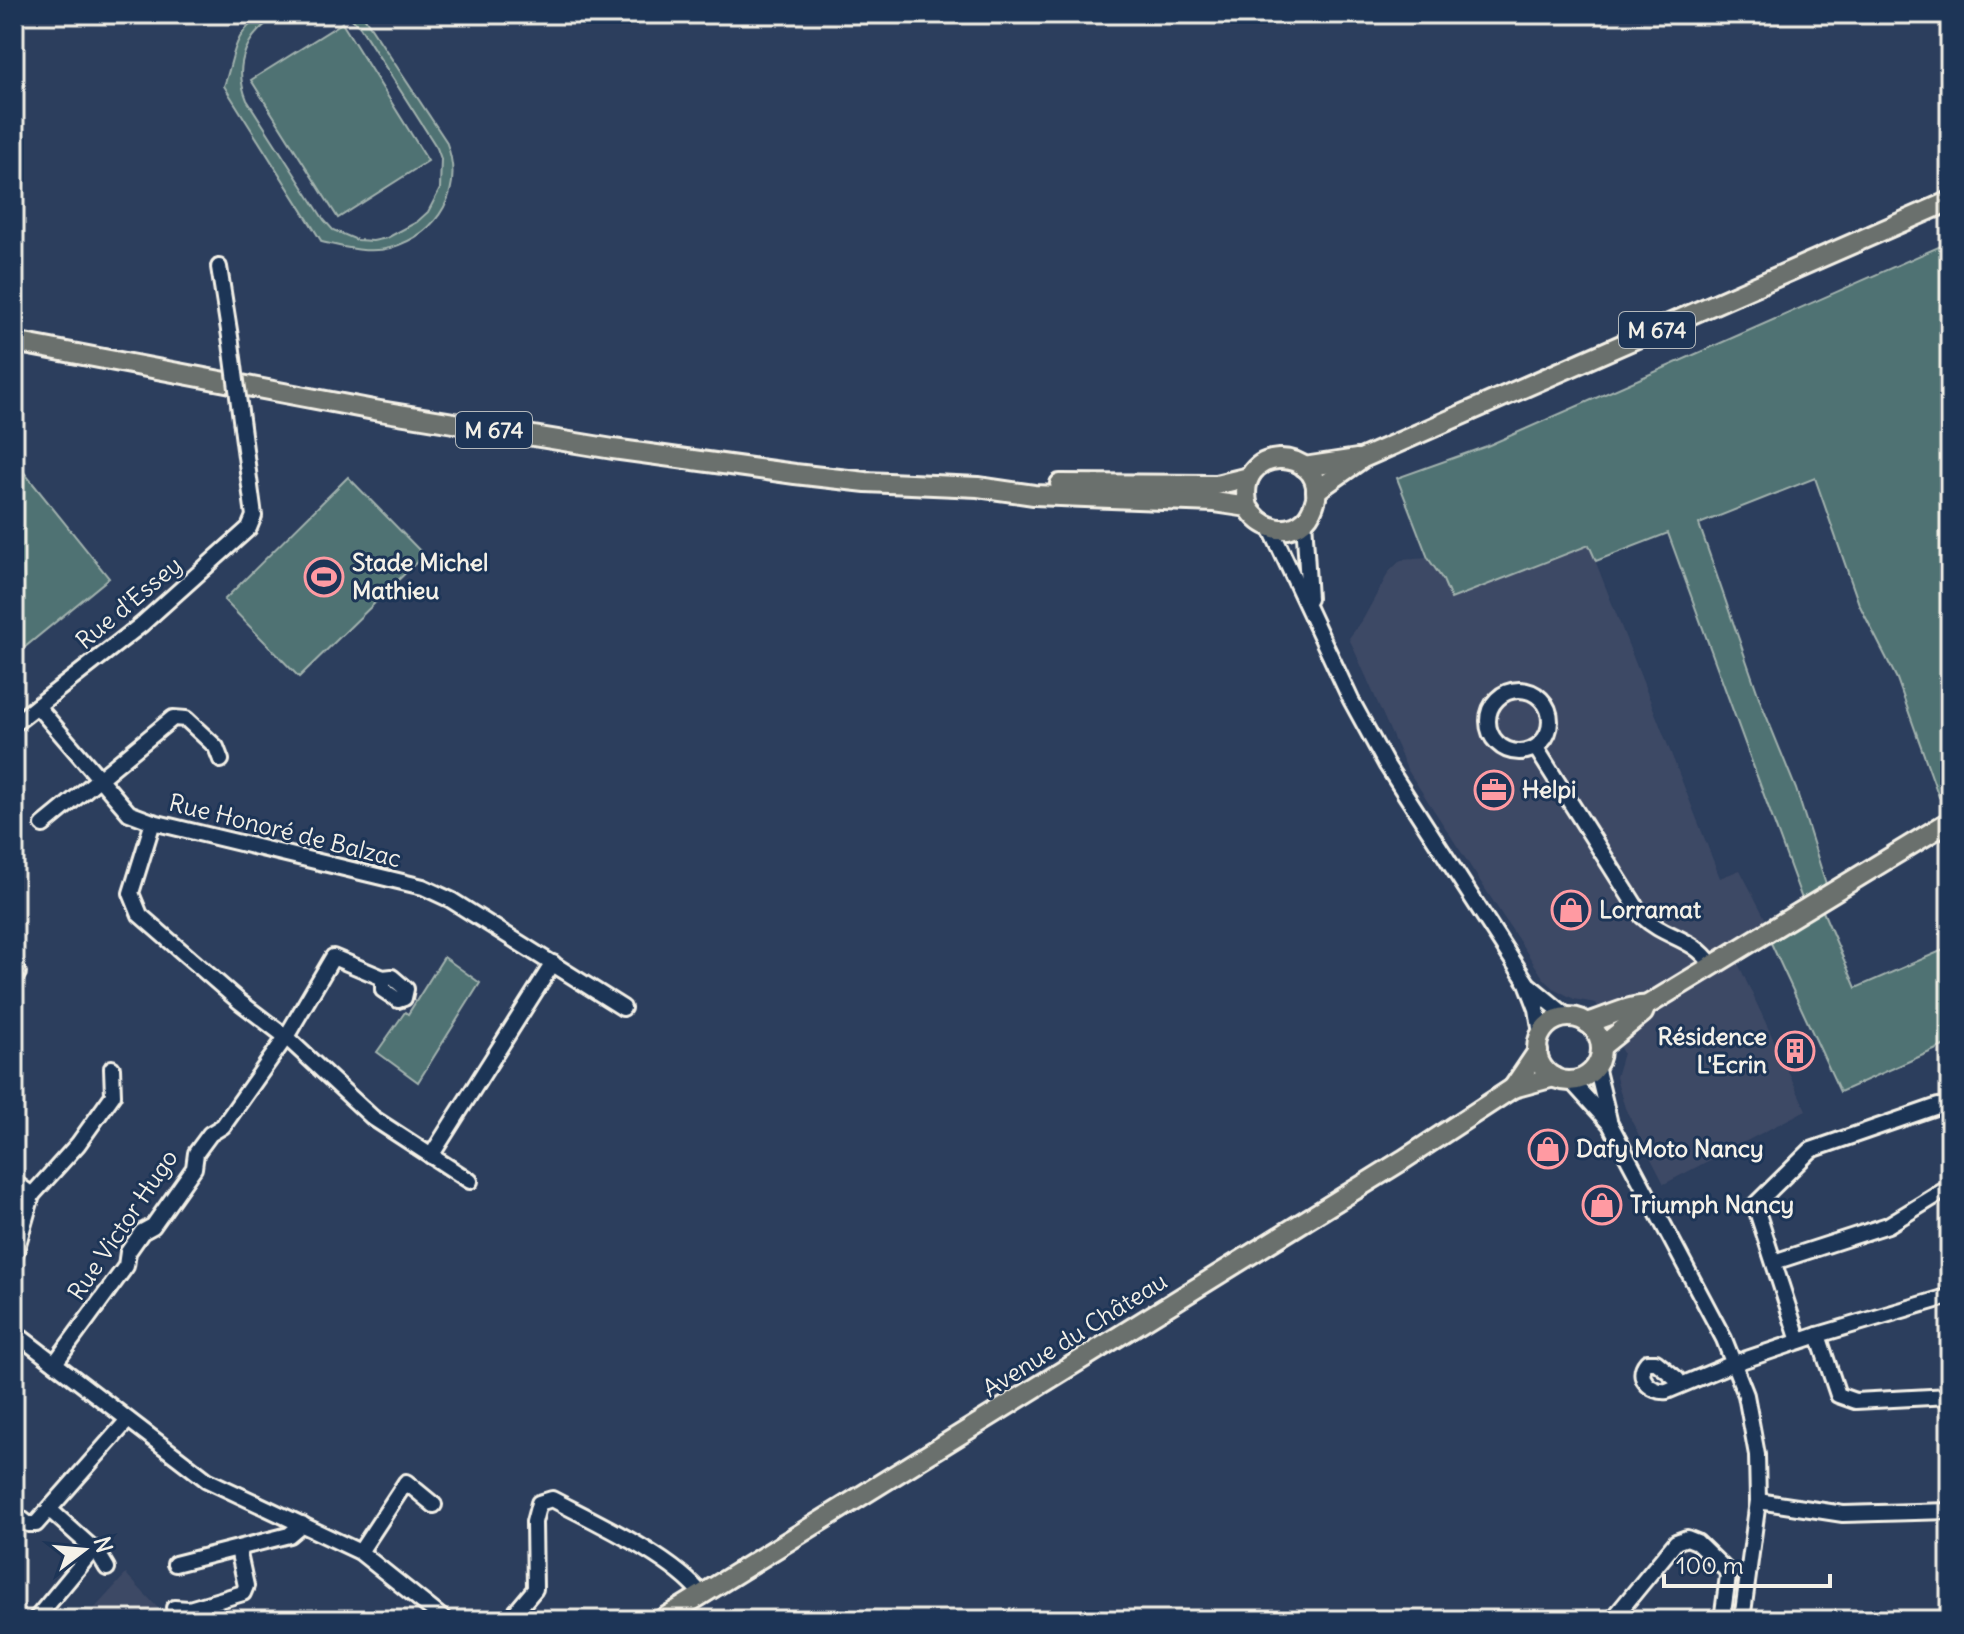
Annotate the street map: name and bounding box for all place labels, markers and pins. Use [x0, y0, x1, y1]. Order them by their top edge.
place label: Stade Michel Mathieu [352, 547, 488, 605]
sports icon: Stade Michel Mathieu [303, 556, 345, 598]
office icon: Helpi [1473, 769, 1515, 811]
place label: Helpi [1522, 774, 1576, 804]
shop icon: Lorramat [1550, 889, 1592, 931]
place label: Lorramat [1599, 894, 1702, 924]
place label: Résidence L'Ecrin [1657, 1021, 1767, 1079]
building icon: Résidence L'Ecrin [1774, 1030, 1816, 1072]
shop icon: Dafy Moto Nancy [1527, 1128, 1569, 1170]
place label: Dafy Moto Nancy [1576, 1133, 1764, 1163]
shop icon: Triumph Nancy [1581, 1184, 1623, 1226]
place label: Triumph Nancy [1630, 1189, 1794, 1219]

